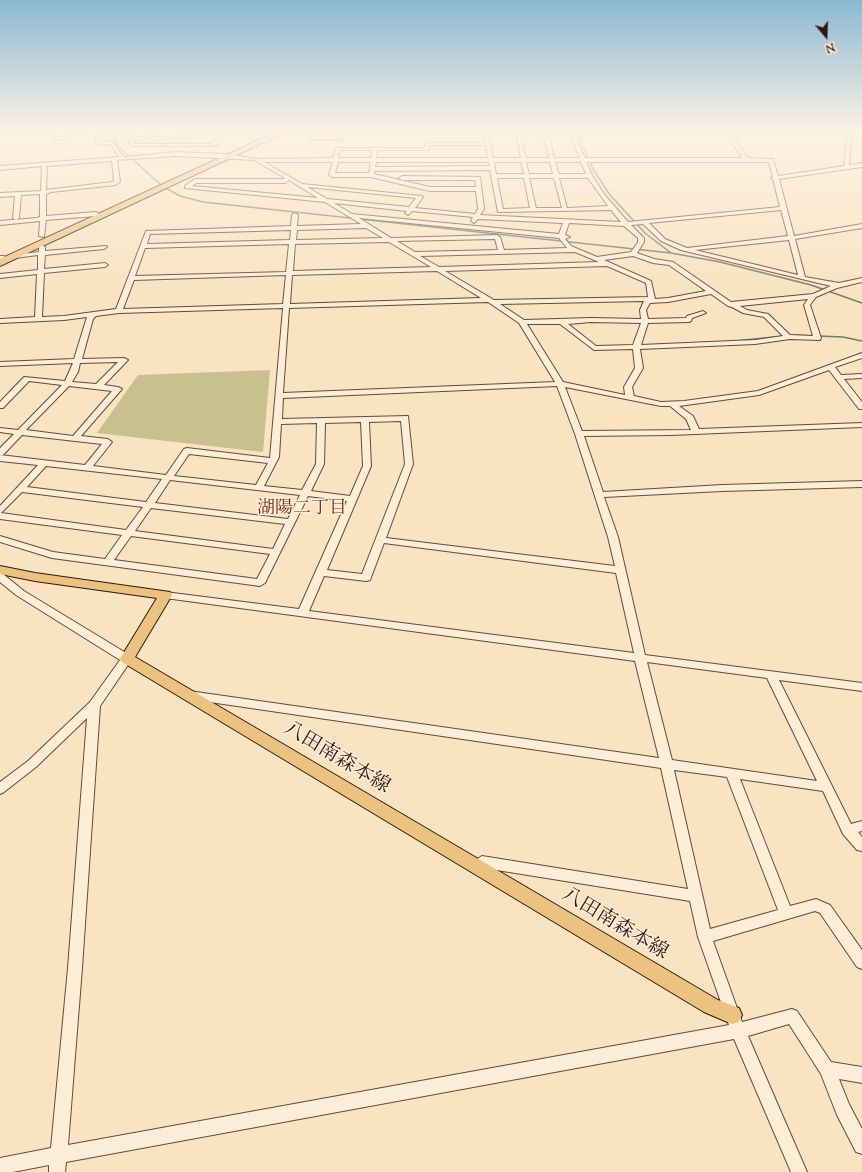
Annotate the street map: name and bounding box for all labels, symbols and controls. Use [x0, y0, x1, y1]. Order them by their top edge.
north arrow [806, 16, 846, 56]
text: N [823, 38, 837, 56]
district label: 湖陽二丁目 [257, 499, 347, 521]
street label: 八田南森本線 [278, 718, 394, 800]
street label: 八田南森本線 [556, 884, 672, 966]

